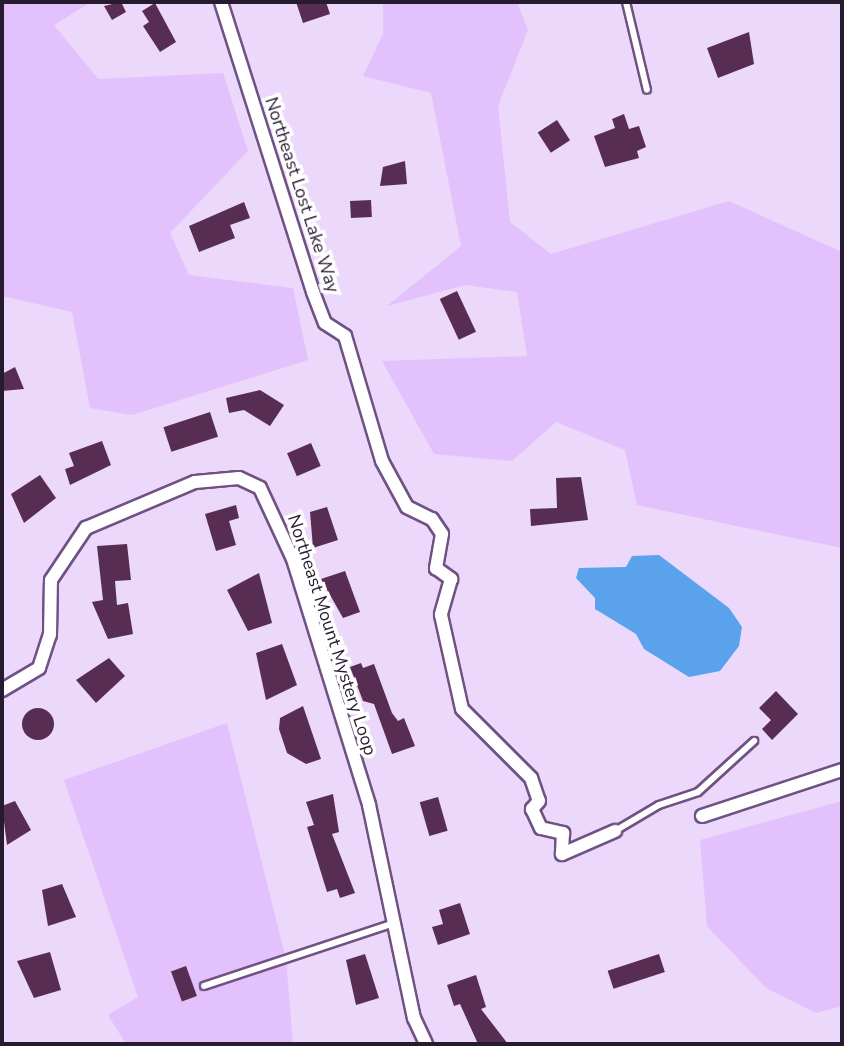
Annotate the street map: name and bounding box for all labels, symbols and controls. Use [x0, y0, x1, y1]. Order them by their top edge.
street label: Northeast Lost Lake Way [260, 94, 344, 296]
street label: Northeast Mount Mystery Loop [283, 512, 381, 758]

